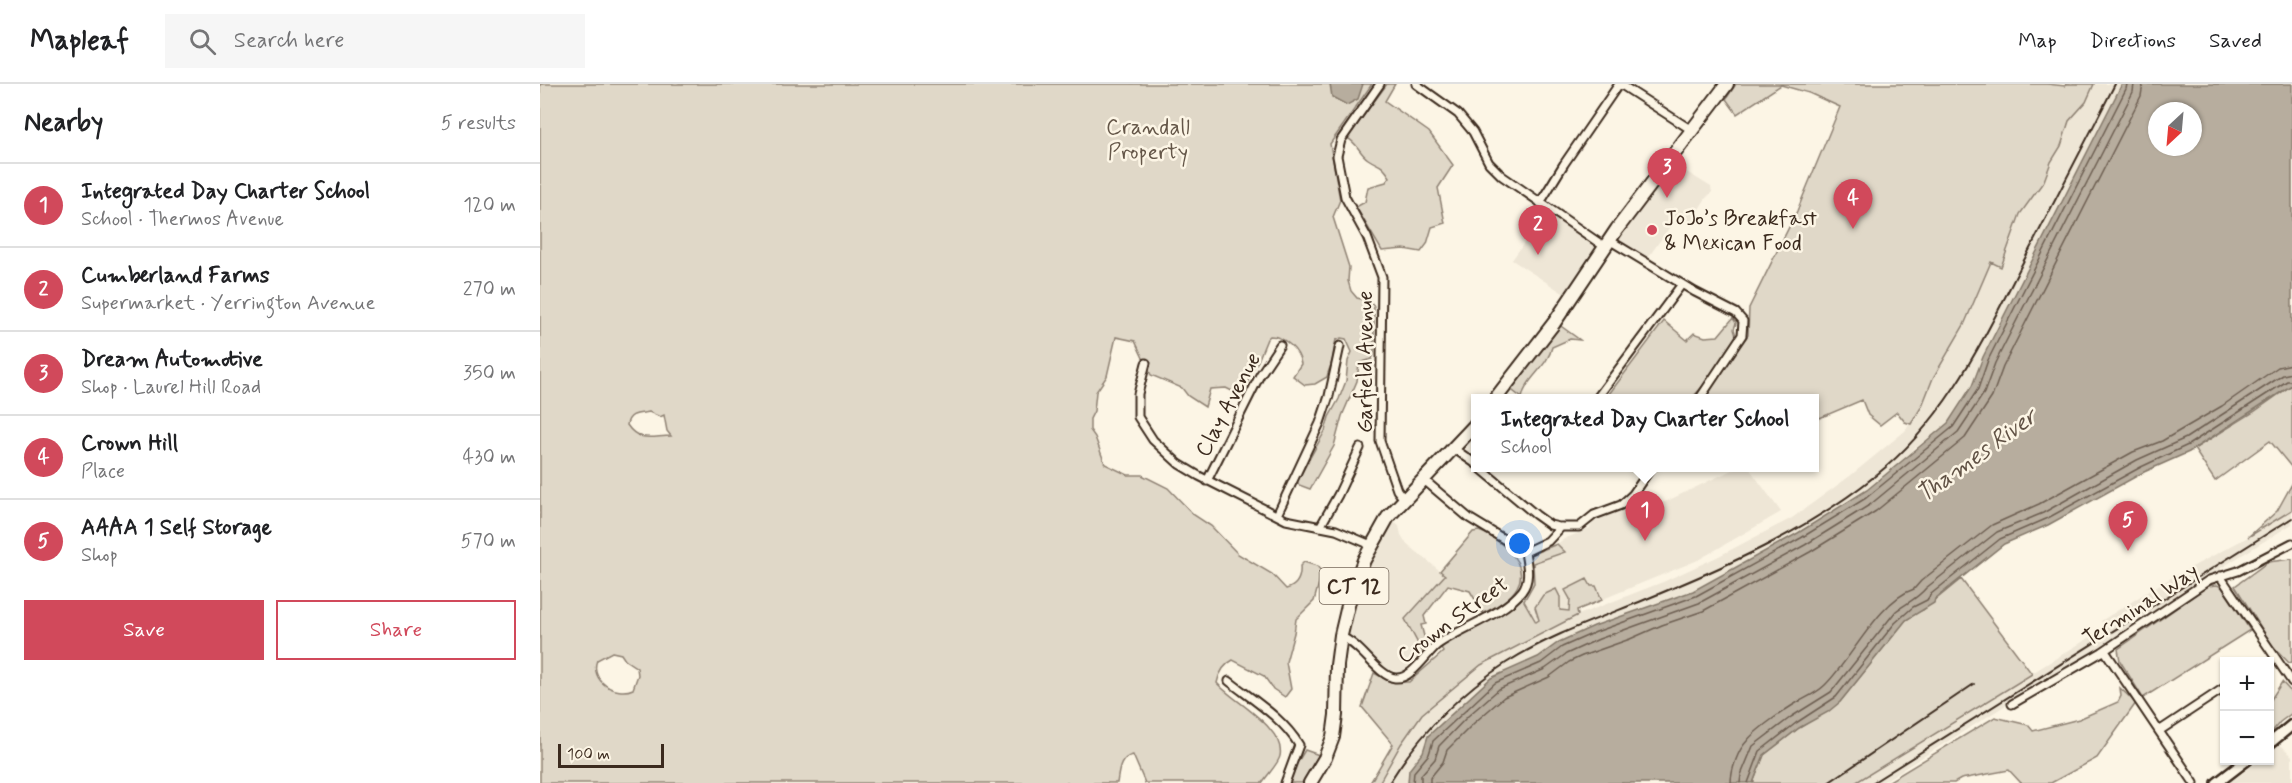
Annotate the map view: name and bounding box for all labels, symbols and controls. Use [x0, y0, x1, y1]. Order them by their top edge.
search box [165, 14, 585, 68]
text: Mapleaf [30, 23, 129, 60]
icon: search [186, 25, 219, 58]
text: Search here [234, 27, 344, 55]
text: Map [2018, 27, 2057, 55]
text: Directions [2090, 27, 2176, 55]
text: Saved [2209, 27, 2262, 55]
north arrow [2148, 102, 2202, 156]
text: Nearby [24, 106, 103, 140]
text: 5 results [441, 110, 516, 137]
park label: Crandall Property [1106, 114, 1190, 167]
pin: 3 [1648, 148, 1686, 198]
text: Integrated Day Charter School [81, 178, 370, 206]
pin: 4 [1834, 180, 1872, 229]
text: 1 [39, 192, 48, 219]
text: 120 m [463, 192, 516, 219]
place label: JoJo’s Breakfast & Mexican Food [1664, 205, 1817, 258]
text: School · Thermos Avenue [81, 206, 284, 233]
pin: 2 [1518, 206, 1558, 255]
marker: JoJo’s Breakfast & Mexican Food [1645, 223, 1659, 237]
text: Cumberland Farms [81, 262, 270, 290]
text: 2 [39, 276, 48, 303]
text: 270 m [463, 276, 516, 303]
text: Supermarket · Yerrington Avenue [81, 290, 375, 317]
street label: Garfield Avenue [1352, 291, 1380, 433]
text: Dream Automotive [81, 346, 263, 374]
street label: Clay Avenue [1189, 348, 1268, 462]
text: 3 [39, 360, 48, 387]
text: 350 m [463, 360, 516, 387]
text: Shop · Laurel Hill Road [81, 374, 261, 401]
popup [1471, 394, 1819, 472]
water label: Thames River [1910, 400, 2046, 510]
text: Integrated Day Charter School [1500, 406, 1790, 434]
text: Crown Hill [81, 430, 178, 458]
text: School [1500, 434, 1552, 461]
text: 4 [38, 444, 49, 471]
text: 430 m [463, 444, 516, 471]
text: Place [81, 458, 125, 485]
pin: 1 [1626, 492, 1664, 541]
pin: 5 [2108, 502, 2148, 551]
text: AAAA 1 Self Storage [81, 514, 272, 542]
text: 5 [38, 528, 50, 555]
text: 570 m [461, 528, 516, 555]
your location [1505, 529, 1534, 558]
text: Shop [81, 542, 118, 569]
street label: Terminal Way [2078, 558, 2204, 654]
road number: CT 12 [1320, 568, 1388, 604]
street label: Crown Street [1392, 571, 1514, 670]
button: Save [24, 600, 264, 660]
button: Share [276, 600, 516, 660]
map controls [2220, 657, 2274, 765]
button: + [2220, 657, 2274, 711]
button: − [2220, 711, 2274, 765]
scale bar [558, 741, 664, 768]
text: 100 m [567, 744, 610, 765]

